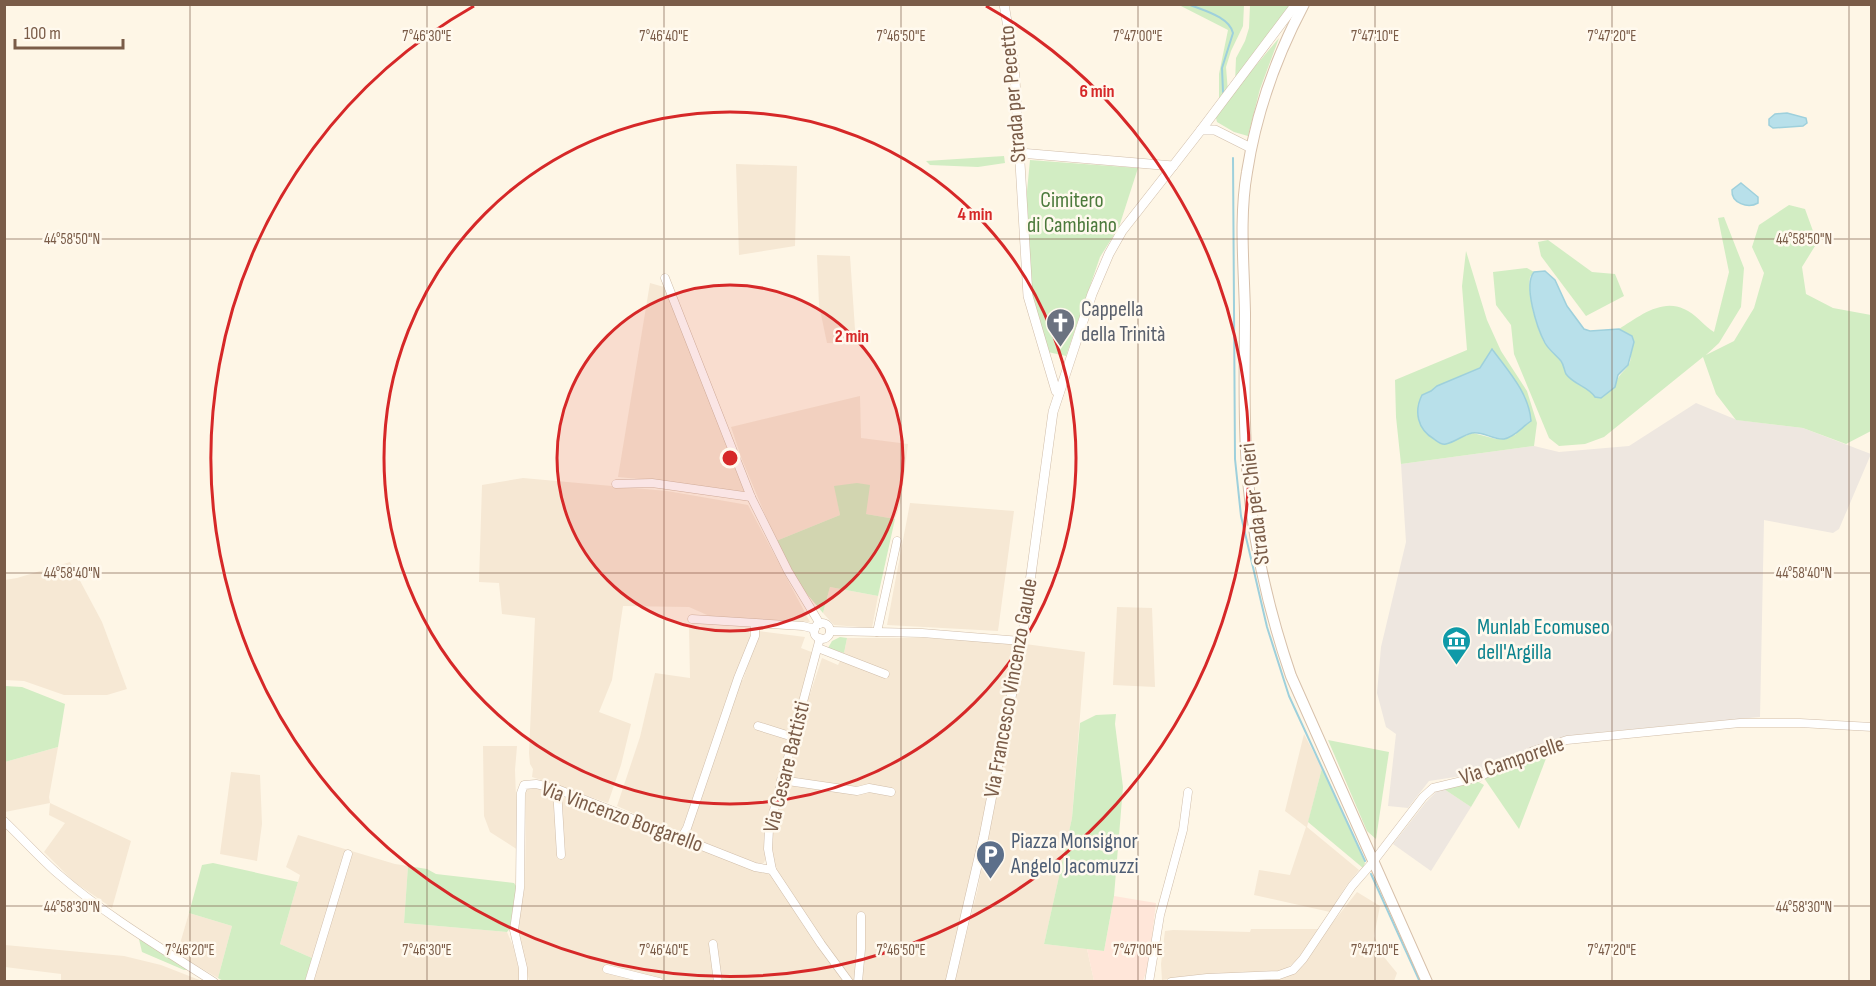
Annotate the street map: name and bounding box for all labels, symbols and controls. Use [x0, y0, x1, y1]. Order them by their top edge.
scale bar [15, 12, 123, 50]
text: 100 m [24, 23, 61, 44]
street label: Strada per Pecetto [994, 24, 1032, 164]
text: 7°46'30"E [402, 27, 452, 46]
text: 7°46'40"E [639, 27, 689, 46]
text: 7°46'50"E [876, 27, 926, 46]
text: 7°47'00"E [1113, 27, 1163, 46]
text: 7°47'10"E [1351, 27, 1399, 46]
text: 7°47'20"E [1587, 27, 1637, 46]
text: 6 min [1080, 81, 1114, 102]
park label: Cimitero di Cambiano [1027, 187, 1117, 239]
text: 4 min [958, 204, 992, 225]
text: 44°58'50"N [44, 230, 100, 249]
text: 44°58'50"N [1776, 230, 1832, 249]
place label: Cappella della Trinità [1081, 296, 1165, 348]
church icon: Cappella della Trinità [1044, 306, 1076, 348]
text: 2 min [835, 326, 869, 347]
street label: Strada per Chieri [1234, 441, 1276, 567]
centre of rings [720, 448, 740, 468]
text: 44°58'40"N [44, 564, 100, 583]
text: 44°58'40"N [1776, 564, 1832, 583]
street label: Via Francesco Vincenzo Gaude [978, 576, 1044, 800]
place label: Munlab Ecomuseo dell'Argilla [1477, 614, 1610, 666]
museum icon: Munlab Ecomuseo dell'Argilla [1440, 624, 1472, 666]
street label: Via Cesare Battisti [758, 699, 816, 835]
street label: Via Camporelle [1456, 731, 1568, 791]
street label: Via Vincenzo Borgarello [537, 775, 707, 859]
place label: Piazza Monsignor Angelo Jacomuzzi [1010, 828, 1139, 880]
parking icon: Piazza Monsignor Angelo Jacomuzzi [974, 838, 1006, 880]
text: 44°58'30"N [44, 898, 100, 917]
text: 44°58'30"N [1776, 898, 1832, 917]
text: 7°46'20"E [165, 941, 215, 960]
text: 7°46'30"E [402, 941, 452, 960]
text: 7°46'40"E [639, 941, 689, 960]
text: 7°46'50"E [876, 941, 926, 960]
text: 7°47'00"E [1113, 941, 1163, 960]
text: 7°47'10"E [1351, 941, 1399, 960]
text: 7°47'20"E [1587, 941, 1637, 960]

